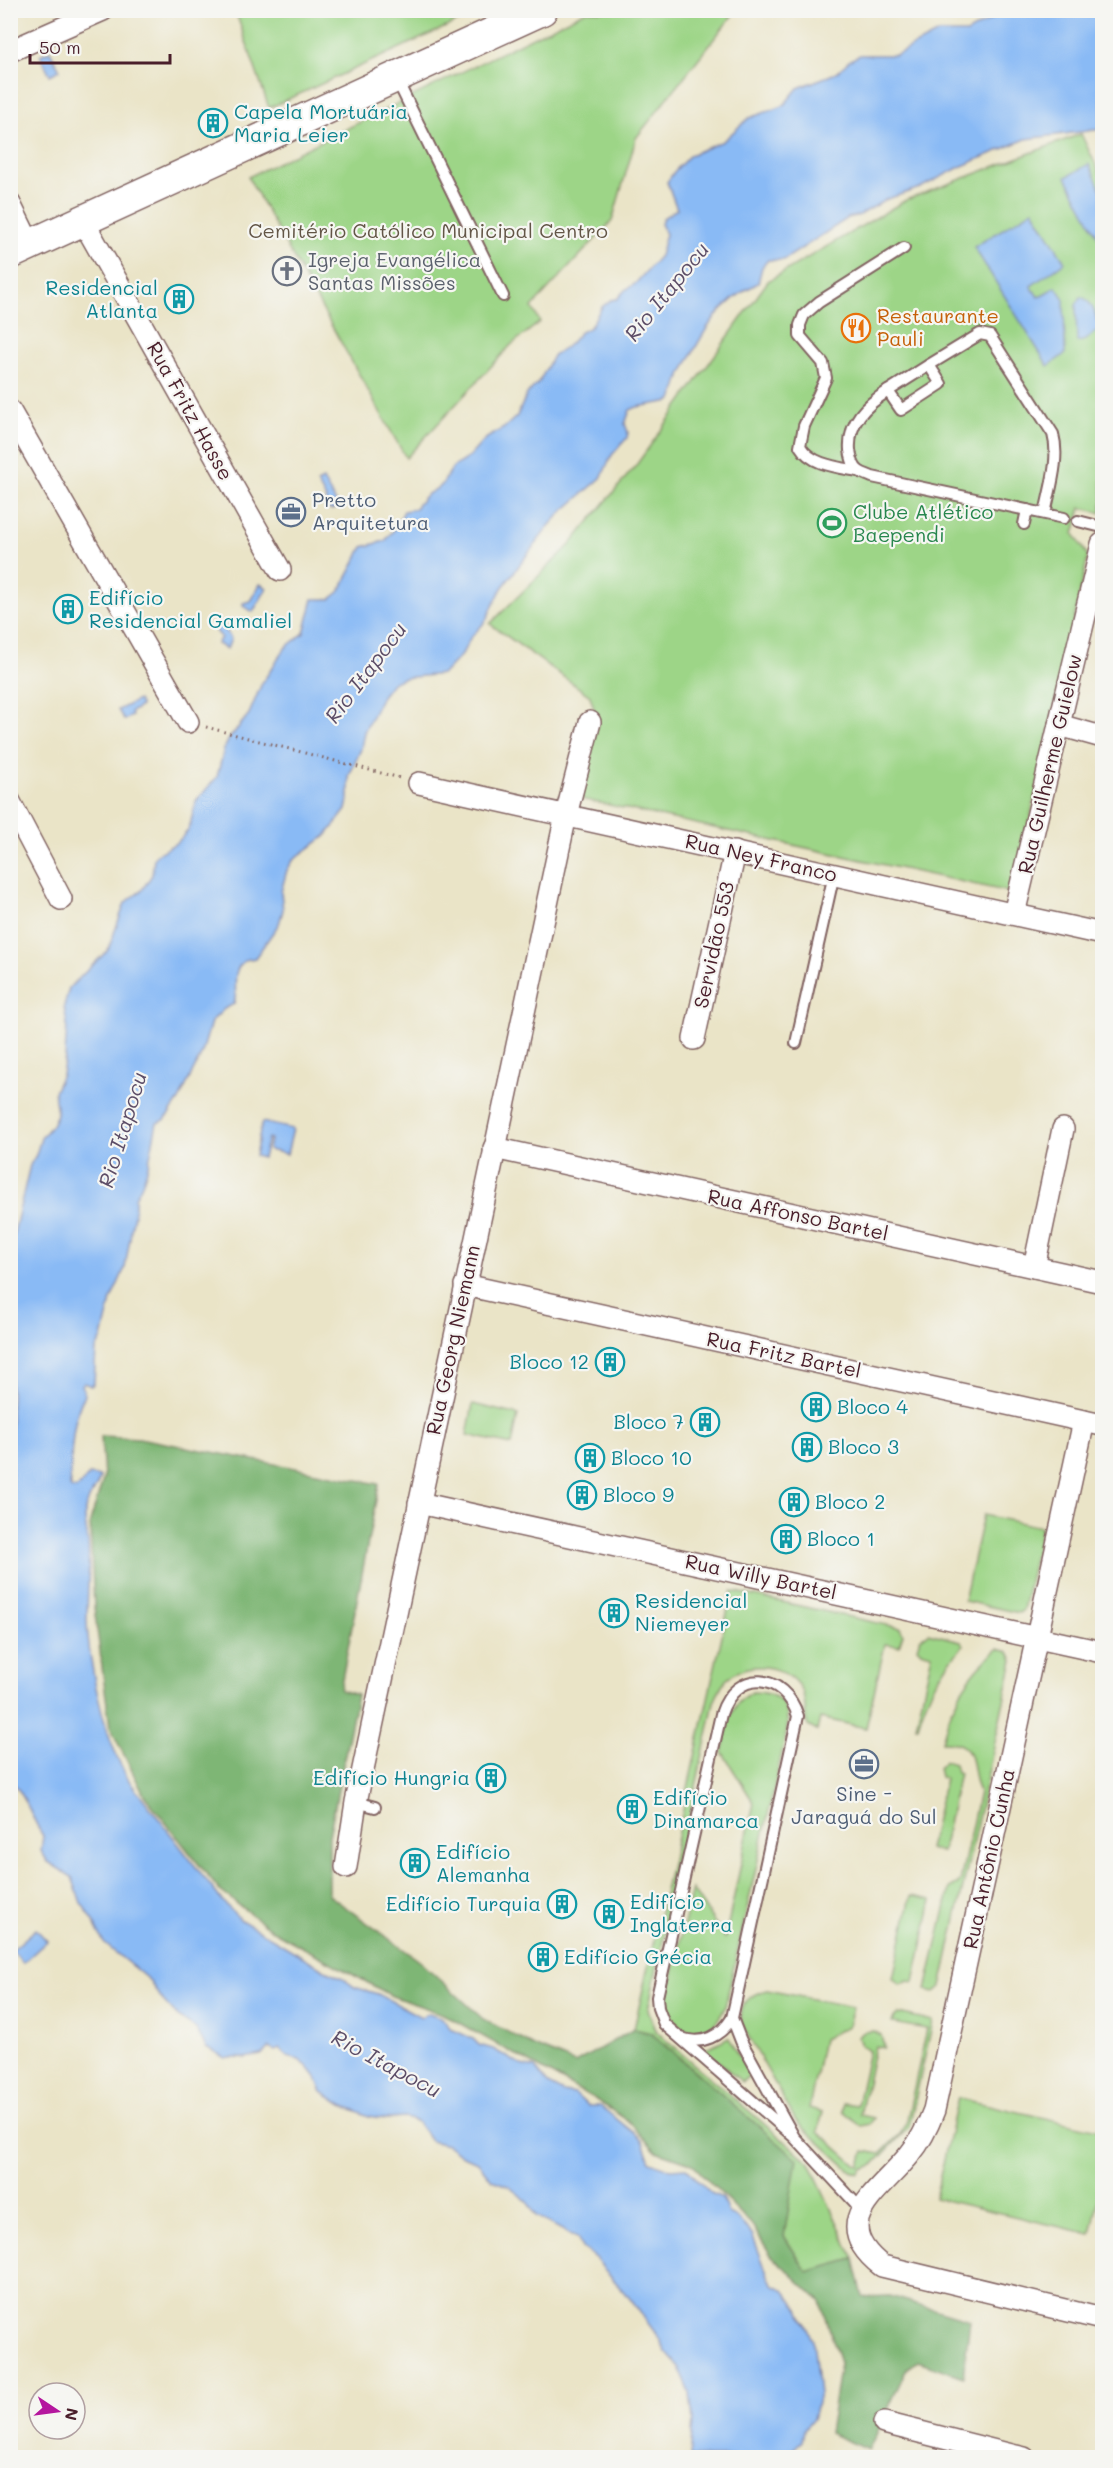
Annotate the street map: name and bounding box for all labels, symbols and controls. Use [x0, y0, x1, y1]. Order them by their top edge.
scale bar [30, 27, 170, 65]
text: 50 m [39, 35, 81, 59]
place label: Capela Mortuária Maria Leier [234, 98, 408, 147]
building icon: Capela Mortuária Maria Leier [197, 107, 229, 139]
park label: Cemitério Católico Municipal Centro [248, 217, 608, 243]
water label: Rio Itapocu [618, 236, 714, 346]
place label: Igreja Evangélica Santas Missões [308, 246, 481, 295]
church icon: Igreja Evangélica Santas Missões [271, 255, 303, 287]
place label: Residencial Atlanta [45, 274, 158, 323]
building icon: Residencial Atlanta [163, 283, 195, 315]
place label: Restaurante Pauli [877, 302, 999, 351]
restaurant icon: Restaurante Pauli [840, 312, 872, 344]
street label: Rua Fritz Hasse [142, 337, 240, 485]
place label: Pretto Arquitetura [312, 486, 429, 535]
office icon: Pretto Arquitetura [275, 496, 307, 528]
place label: Clube Atlético Baependi [853, 498, 993, 547]
sports icon: Clube Atlético Baependi [816, 507, 848, 539]
place label: Edifício Residencial Gamaliel [89, 584, 292, 633]
building icon: Edifício Residencial Gamaliel [52, 593, 84, 625]
water label: Rio Itapocu [318, 616, 412, 728]
street label: Rua Guilherme Guielow [1011, 651, 1087, 876]
street label: Rua Ney Franco [683, 827, 840, 887]
street label: Servidão 553 [687, 879, 739, 1011]
water label: Rio Itapocu [91, 1068, 152, 1191]
street label: Rua Affonso Bartel [705, 1182, 891, 1246]
street label: Rua Georg Niemann [419, 1242, 485, 1437]
street label: Rua Fritz Bartel [705, 1325, 864, 1383]
building icon: Bloco 12 [594, 1346, 626, 1378]
place label: Bloco 12 [510, 1348, 589, 1374]
building icon: Bloco 4 [800, 1391, 832, 1423]
place label: Bloco 4 [837, 1393, 908, 1419]
building icon: Bloco 7 [689, 1406, 721, 1438]
place label: Bloco 7 [614, 1408, 684, 1434]
building icon: Bloco 3 [791, 1431, 823, 1463]
place label: Bloco 3 [828, 1433, 899, 1459]
building icon: Bloco 10 [574, 1442, 606, 1474]
place label: Bloco 10 [611, 1444, 692, 1470]
building icon: Bloco 9 [566, 1479, 598, 1511]
place label: Bloco 9 [603, 1481, 674, 1507]
building icon: Bloco 2 [778, 1486, 810, 1518]
place label: Bloco 2 [815, 1488, 885, 1514]
building icon: Bloco 1 [770, 1523, 802, 1555]
place label: Bloco 1 [807, 1525, 875, 1551]
street label: Rua Willy Bartel [683, 1547, 839, 1605]
place label: Residencial Niemeyer [635, 1587, 748, 1636]
building icon: Residencial Niemeyer [598, 1597, 630, 1629]
office icon: Sine - Jaraguá do Sul [848, 1748, 880, 1780]
building icon: Edifício Hungria [475, 1762, 507, 1794]
place label: Edifício Hungria [313, 1764, 470, 1790]
street label: Rua Antônio Cunha [956, 1766, 1020, 1951]
place label: Sine - Jaraguá do Sul [791, 1780, 937, 1829]
place label: Edifício Dinamarca [653, 1784, 759, 1833]
building icon: Edifício Dinamarca [616, 1793, 648, 1825]
place label: Edifício Alemanha [436, 1838, 530, 1887]
building icon: Edifício Alemanha [399, 1847, 431, 1879]
building icon: Edifício Turquia [546, 1888, 578, 1920]
place label: Edifício Inglaterra [630, 1888, 733, 1937]
place label: Edifício Turquia [386, 1890, 541, 1916]
building icon: Edifício Inglaterra [593, 1898, 625, 1930]
building icon: Edifício Grécia [527, 1941, 559, 1973]
place label: Edifício Grécia [564, 1943, 712, 1969]
water label: Rio Itapocu [327, 2023, 446, 2103]
north arrow [27, 2381, 87, 2441]
text: N [61, 2406, 84, 2423]

